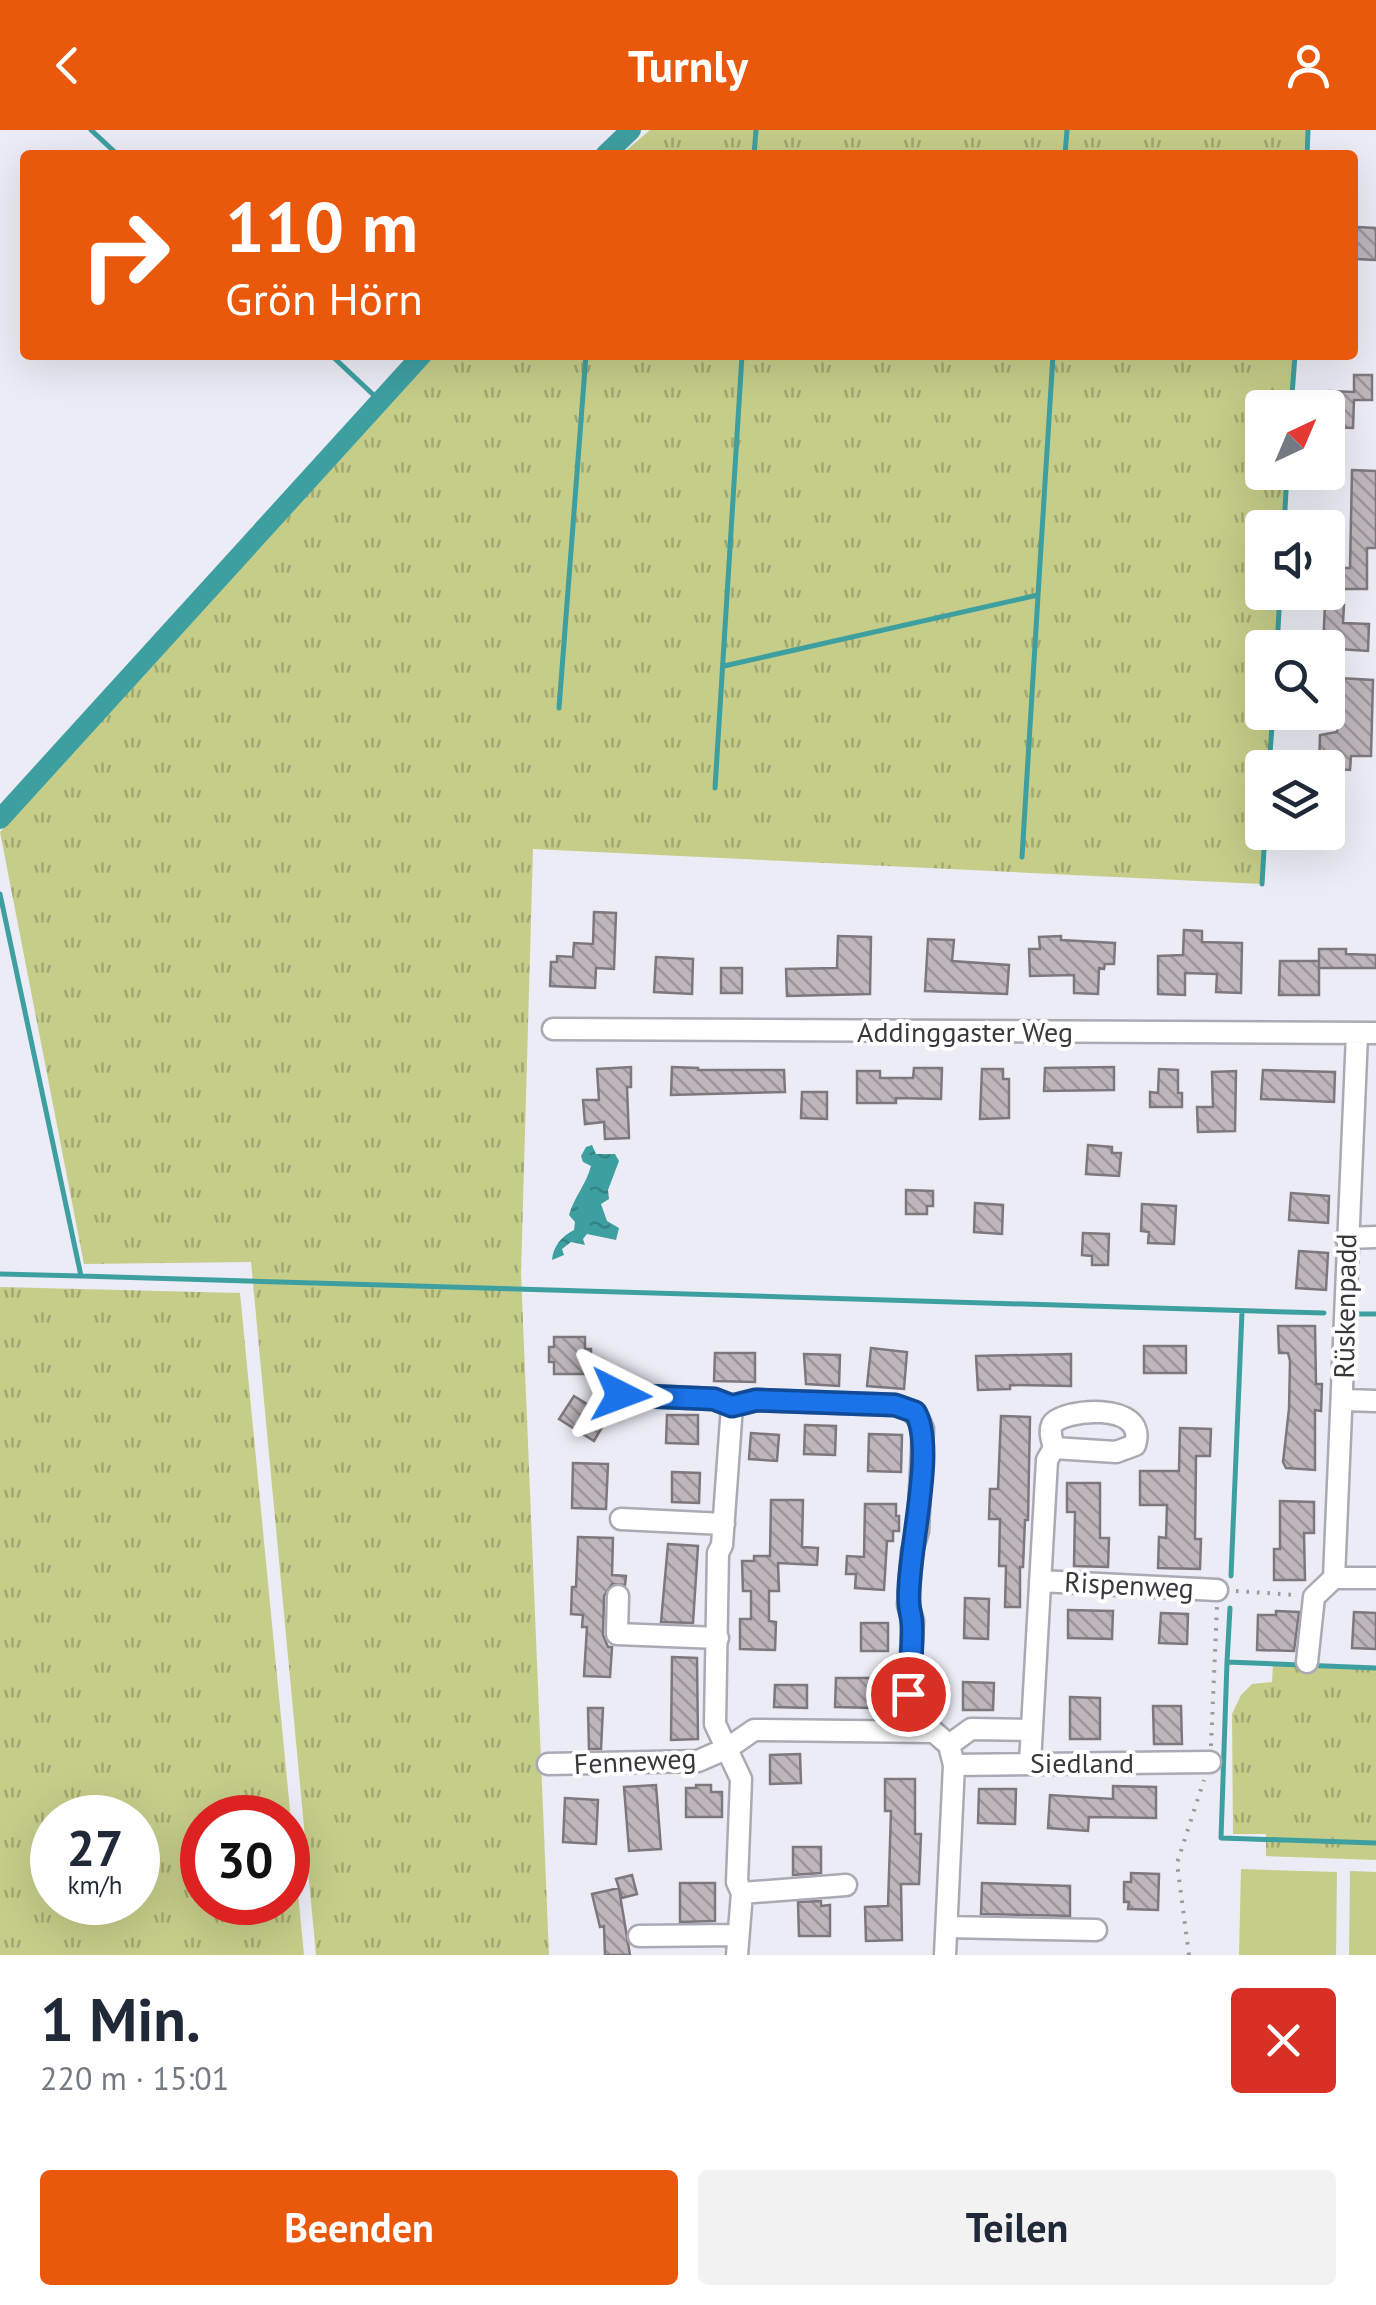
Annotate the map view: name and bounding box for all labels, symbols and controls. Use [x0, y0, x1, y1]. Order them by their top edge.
text: Turnly [628, 36, 748, 94]
icon: back [40, 38, 95, 93]
icon: person [1281, 38, 1336, 93]
text: 110 m [225, 181, 418, 271]
icon: right [60, 190, 190, 320]
text: Grön Hörn [225, 269, 423, 327]
north arrow [1245, 390, 1345, 490]
map controls [1245, 390, 1345, 850]
button: sound [1245, 510, 1345, 610]
button: search [1245, 630, 1345, 730]
button: layers [1245, 750, 1345, 850]
street label: Addinggaster Weg [857, 1013, 1073, 1050]
street label: Rüskenpadd [1325, 1233, 1364, 1379]
position arrow [569, 1343, 673, 1447]
street label: Rispenweg [1063, 1563, 1195, 1606]
pin [866, 1652, 951, 1737]
icon: arrive [881, 1667, 936, 1722]
street label: Fenneweg [573, 1739, 697, 1782]
street label: Siedland [1030, 1744, 1134, 1781]
speed limit sign: 30 [180, 1795, 310, 1925]
text: 27 [67, 1815, 123, 1880]
text: km/h [68, 1869, 122, 1901]
text: 1 Min. [40, 1980, 201, 2058]
button: close [1231, 1988, 1336, 2093]
text: 220 m · 15:01 [40, 2057, 229, 2099]
button: Beenden [40, 2170, 678, 2285]
button: Teilen [698, 2170, 1336, 2285]

